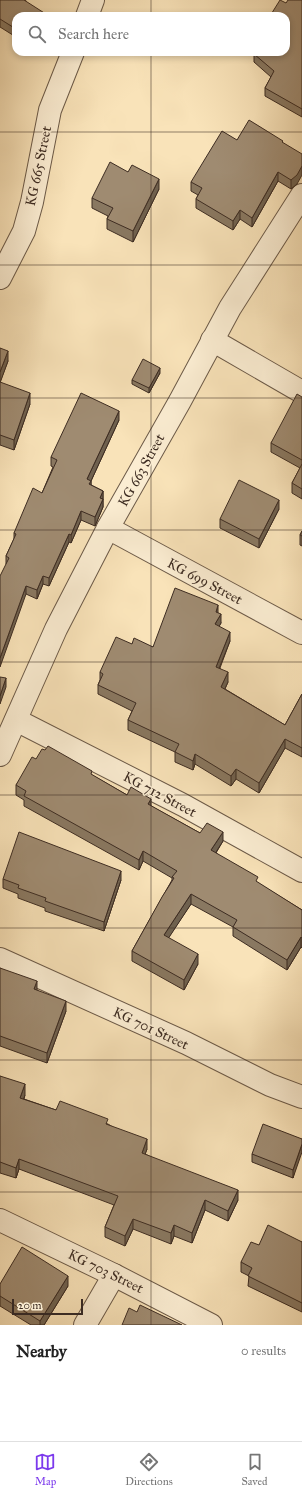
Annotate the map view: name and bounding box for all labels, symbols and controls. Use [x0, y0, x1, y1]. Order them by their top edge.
search box [12, 12, 290, 56]
icon: search [26, 23, 48, 45]
text: Search here [58, 25, 129, 43]
street label: KG 665 Street [22, 125, 55, 208]
street label: KG 663 Street [115, 431, 168, 510]
street label: KG 699 Street [164, 555, 245, 608]
street label: KG 712 Street [120, 768, 199, 821]
street label: KG 701 Street [110, 1004, 191, 1053]
street label: KG 703 Street [65, 1246, 146, 1297]
scale bar [12, 1297, 83, 1316]
text: 20 m [18, 1299, 41, 1312]
text: Nearby [16, 1341, 67, 1362]
text: 0 results [241, 1343, 286, 1359]
tab: Map [34, 1451, 56, 1488]
tab: Directions [125, 1451, 173, 1488]
tab: Saved [241, 1451, 268, 1488]

